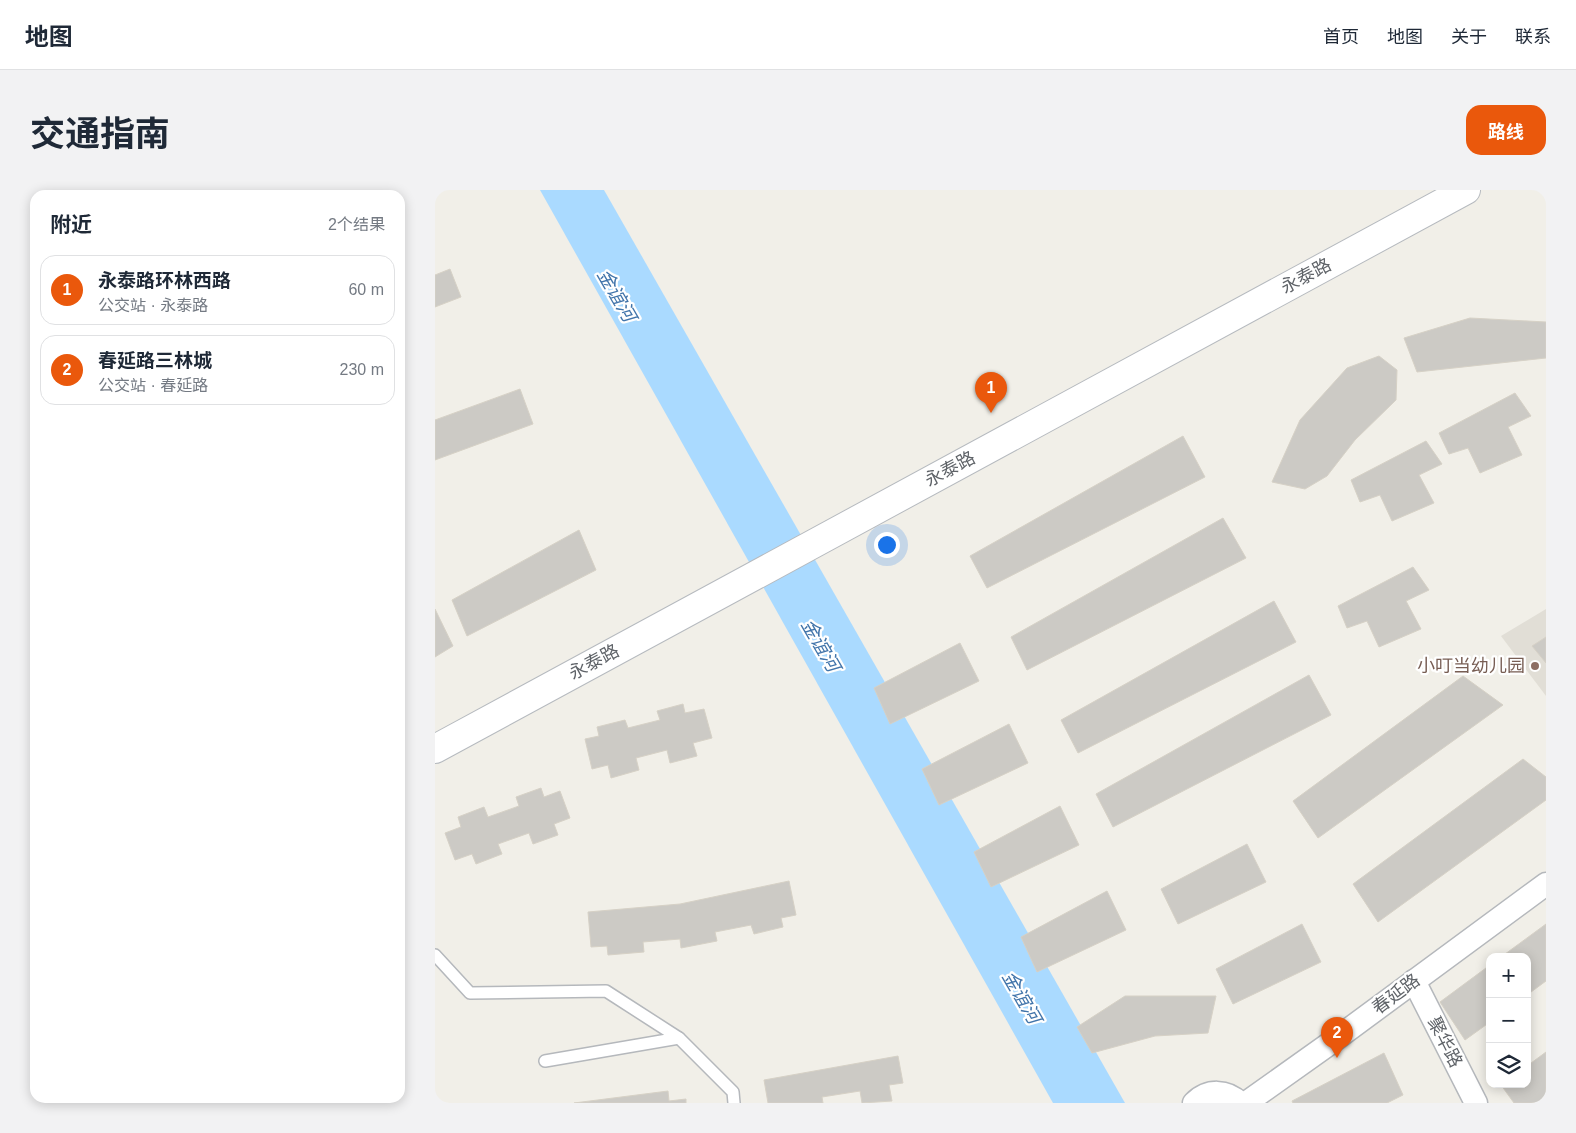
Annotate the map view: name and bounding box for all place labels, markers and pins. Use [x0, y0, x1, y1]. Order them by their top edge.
pin: 1 [975, 372, 1007, 413]
place label: 小叮当幼儿园 [1417, 656, 1525, 676]
marker: 小叮当幼儿园 [1529, 660, 1541, 672]
pin: 2 [1321, 1017, 1353, 1058]

